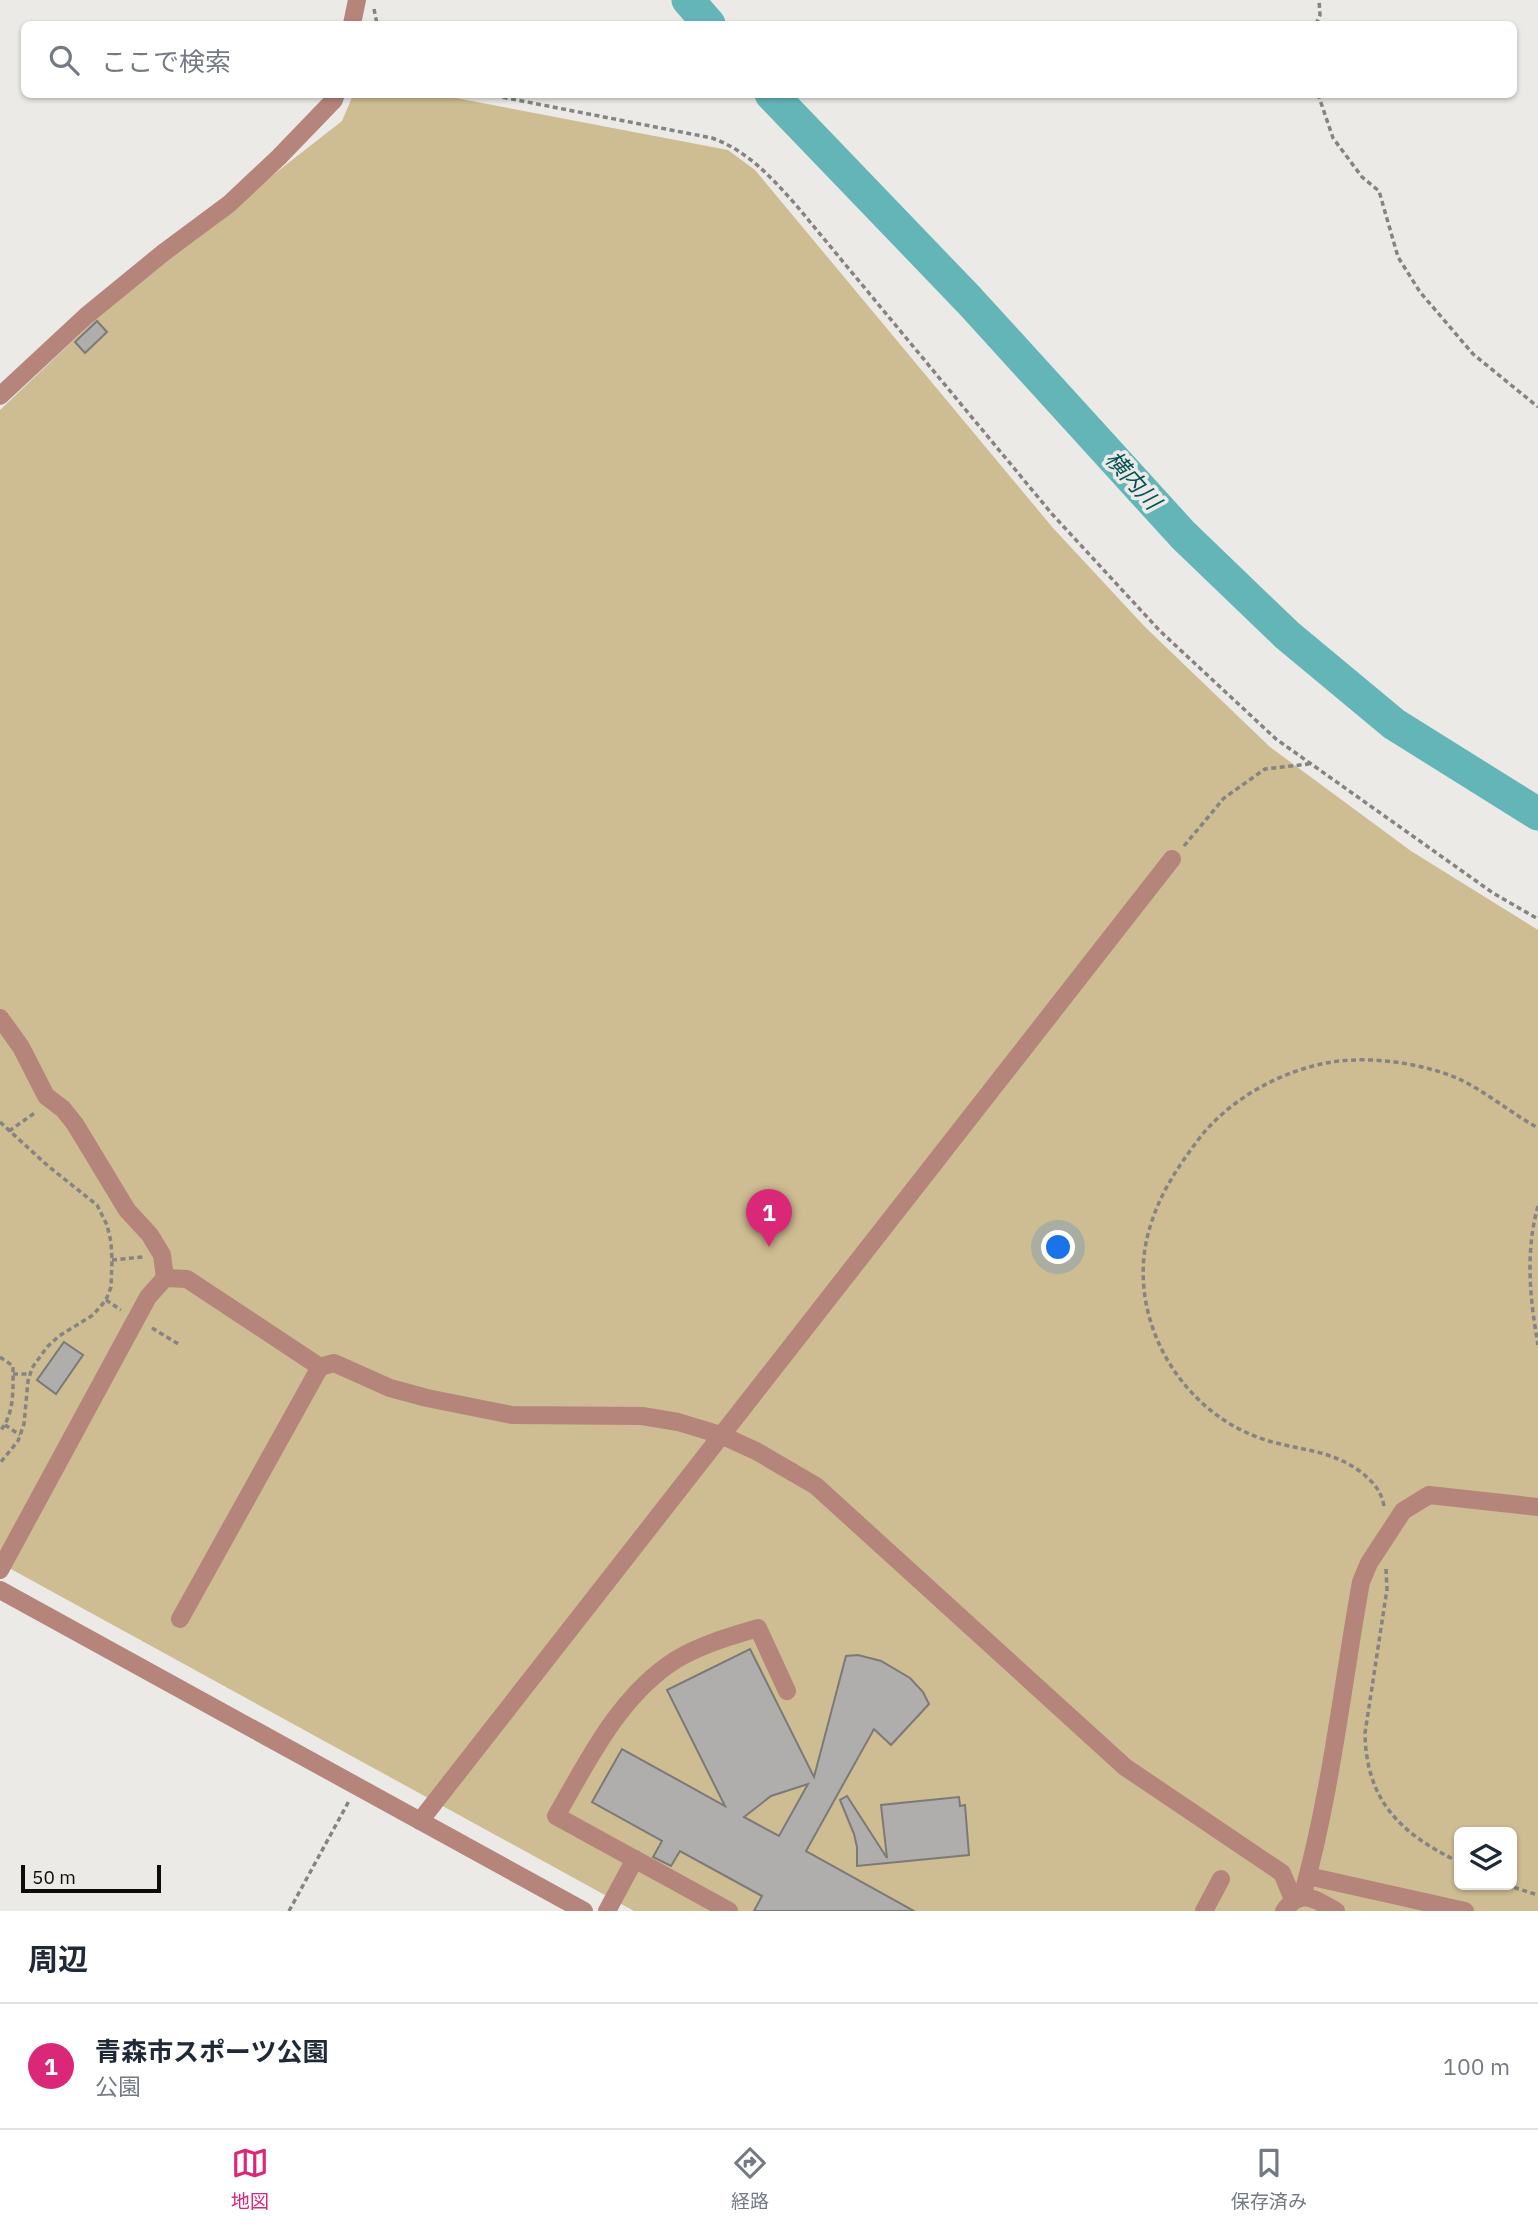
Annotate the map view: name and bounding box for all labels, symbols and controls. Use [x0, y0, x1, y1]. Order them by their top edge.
search box [21, 21, 1517, 98]
icon: search [45, 41, 83, 79]
text: ここで検索 [101, 44, 231, 78]
water label: 横内川 [1100, 444, 1170, 517]
pin: 1 [746, 1189, 792, 1247]
your location [1041, 1230, 1075, 1264]
map controls [1454, 1827, 1517, 1890]
button: layers [1454, 1827, 1517, 1890]
scale bar [21, 1862, 161, 1894]
text: 50 m [32, 1865, 76, 1889]
text: 周辺 [28, 1939, 88, 1978]
text: 青森市スポーツ公園 [95, 2034, 328, 2068]
text: 1 [44, 2051, 58, 2081]
text: 100 m [1443, 2051, 1510, 2081]
text: 公園 [95, 2071, 141, 2101]
tab: 地図 [231, 2144, 269, 2213]
tab: 経路 [731, 2144, 769, 2213]
tab: 保存済み [1231, 2144, 1307, 2213]

